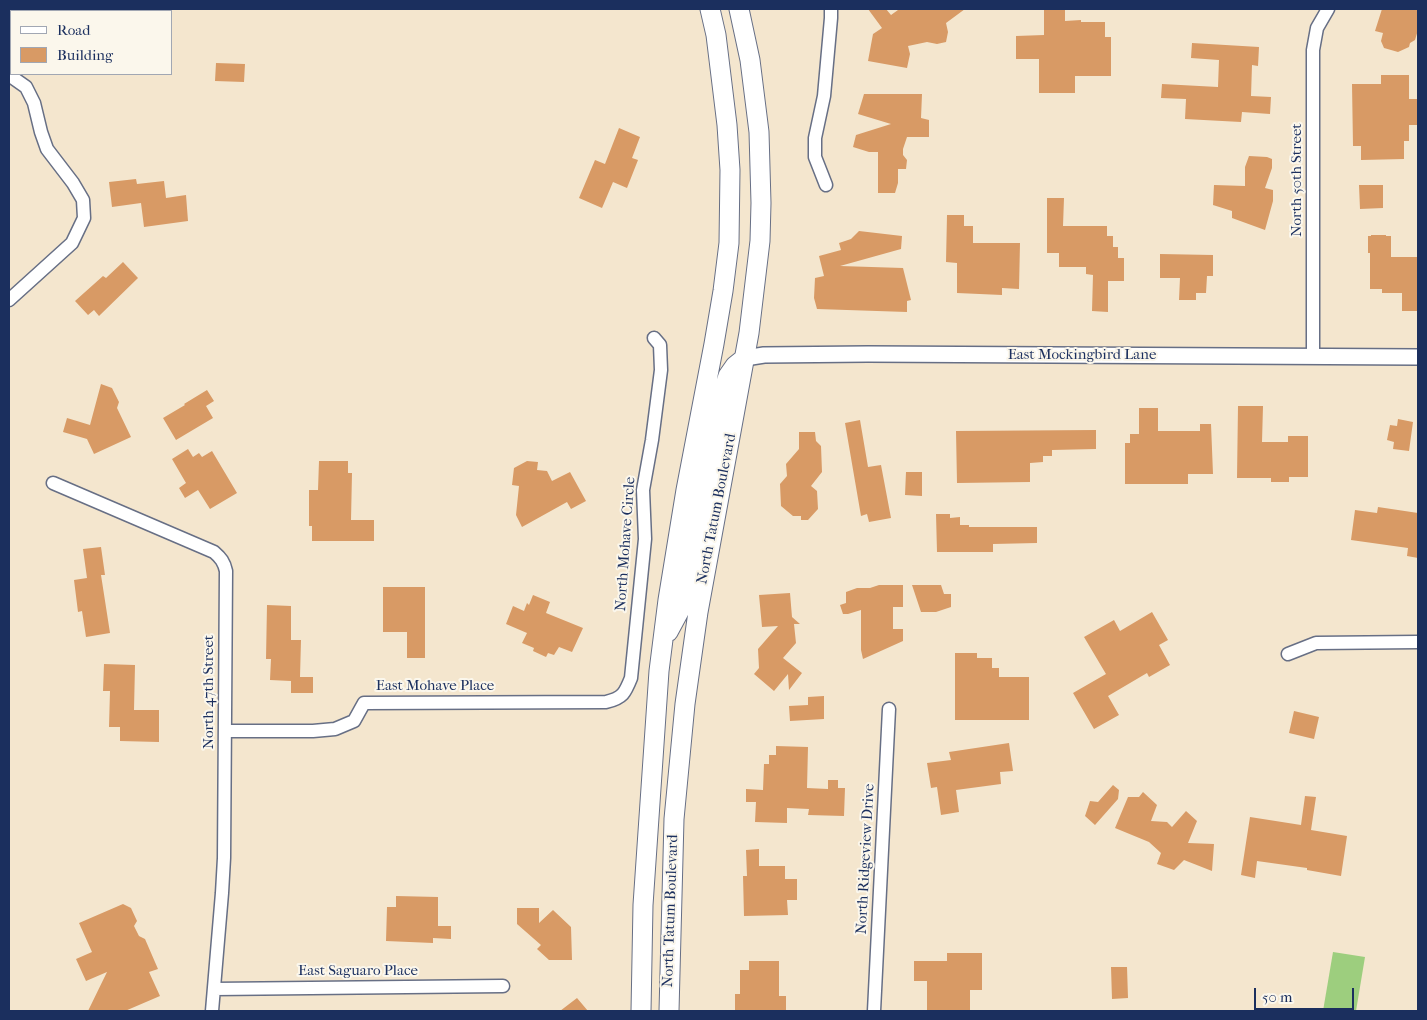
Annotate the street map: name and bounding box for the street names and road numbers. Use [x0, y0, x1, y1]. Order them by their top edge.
street label: North 50th Street [1288, 123, 1306, 237]
street label: East Mockingbird Lane [1008, 346, 1156, 364]
street label: North Tatum Boulevard [694, 432, 740, 586]
street label: North Mohave Circle [612, 476, 640, 612]
street label: North 47th Street [200, 635, 218, 749]
street label: East Mohave Place [376, 677, 494, 695]
street label: North Ridgeview Drive [853, 783, 879, 935]
street label: North Tatum Boulevard [659, 834, 683, 988]
street label: East Saguaro Place [298, 962, 418, 980]

